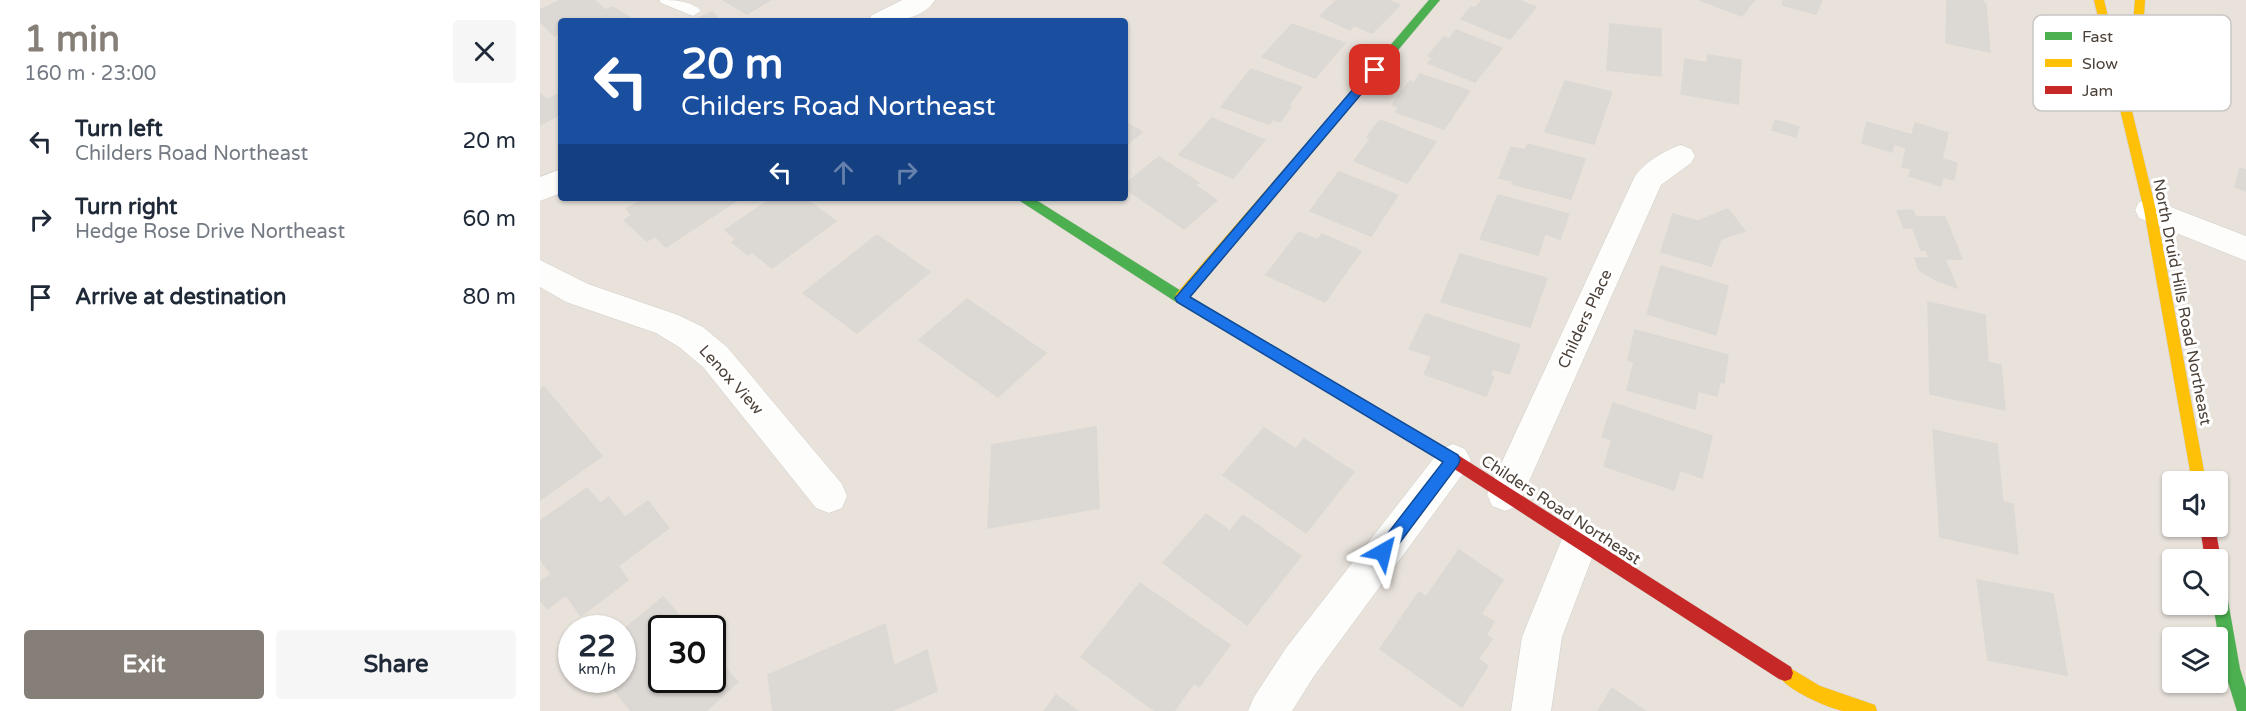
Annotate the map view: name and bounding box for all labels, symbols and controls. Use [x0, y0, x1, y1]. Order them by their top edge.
legend [2033, 15, 2231, 111]
text: 1 min [24, 18, 120, 61]
button: close [453, 20, 516, 83]
text: Fast [2082, 27, 2113, 47]
text: 20 m [681, 39, 783, 90]
icon: left [582, 42, 660, 120]
pin [1349, 44, 1400, 95]
icon: arrive [1358, 53, 1391, 86]
text: Slow [2082, 54, 2118, 74]
text: 160 m · 23:00 [24, 62, 156, 86]
text: Jam [2082, 81, 2113, 101]
text: Childers Road Northeast [681, 90, 996, 123]
text: Turn left [75, 116, 163, 142]
icon: left [24, 125, 57, 158]
text: 20 m [462, 128, 516, 154]
text: Childers Road Northeast [75, 142, 308, 166]
icon: left [764, 156, 797, 189]
icon: ahead [827, 156, 860, 189]
icon: right [890, 156, 923, 189]
street label: North Druid Hills Road Northeast [2148, 177, 2216, 427]
text: Turn right [75, 194, 177, 220]
icon: right [24, 203, 57, 236]
text: 60 m [462, 206, 516, 232]
text: Hedge Rose Drive Northeast [75, 220, 345, 244]
street label: Childers Place [1553, 266, 1617, 372]
icon: arrive [24, 281, 57, 314]
text: Arrive at destination [75, 284, 286, 310]
text: 80 m [462, 284, 516, 310]
street label: Lenox View [694, 341, 768, 419]
street label: Childers Road Northeast [1477, 451, 1645, 569]
map controls [2162, 471, 2228, 693]
button: sound [2162, 471, 2228, 537]
position arrow [1351, 520, 1415, 584]
button: search [2162, 549, 2228, 615]
speed limit sign: 30 [648, 615, 726, 693]
button: layers [2162, 627, 2228, 693]
text: 22 [578, 628, 616, 665]
button: Exit [24, 630, 264, 699]
button: Share [276, 630, 516, 699]
text: km/h [578, 660, 616, 678]

